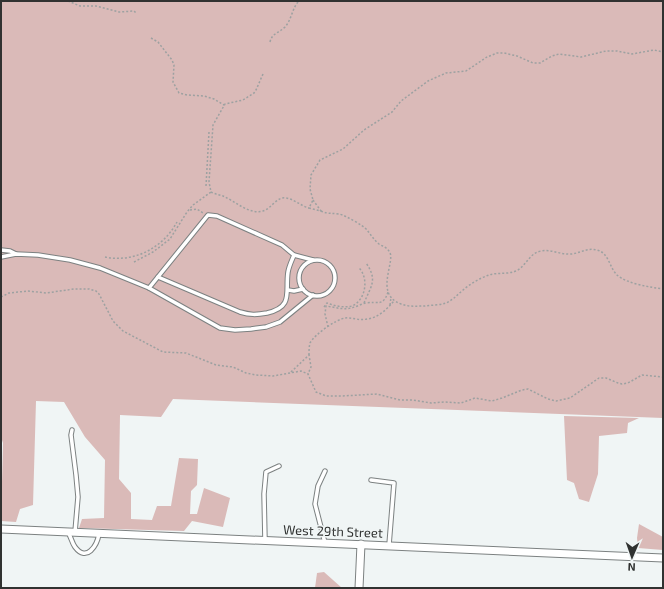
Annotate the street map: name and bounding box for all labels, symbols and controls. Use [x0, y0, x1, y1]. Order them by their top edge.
street label: West 29th Street [283, 521, 383, 541]
north arrow [612, 537, 652, 577]
text: N [627, 561, 636, 574]

